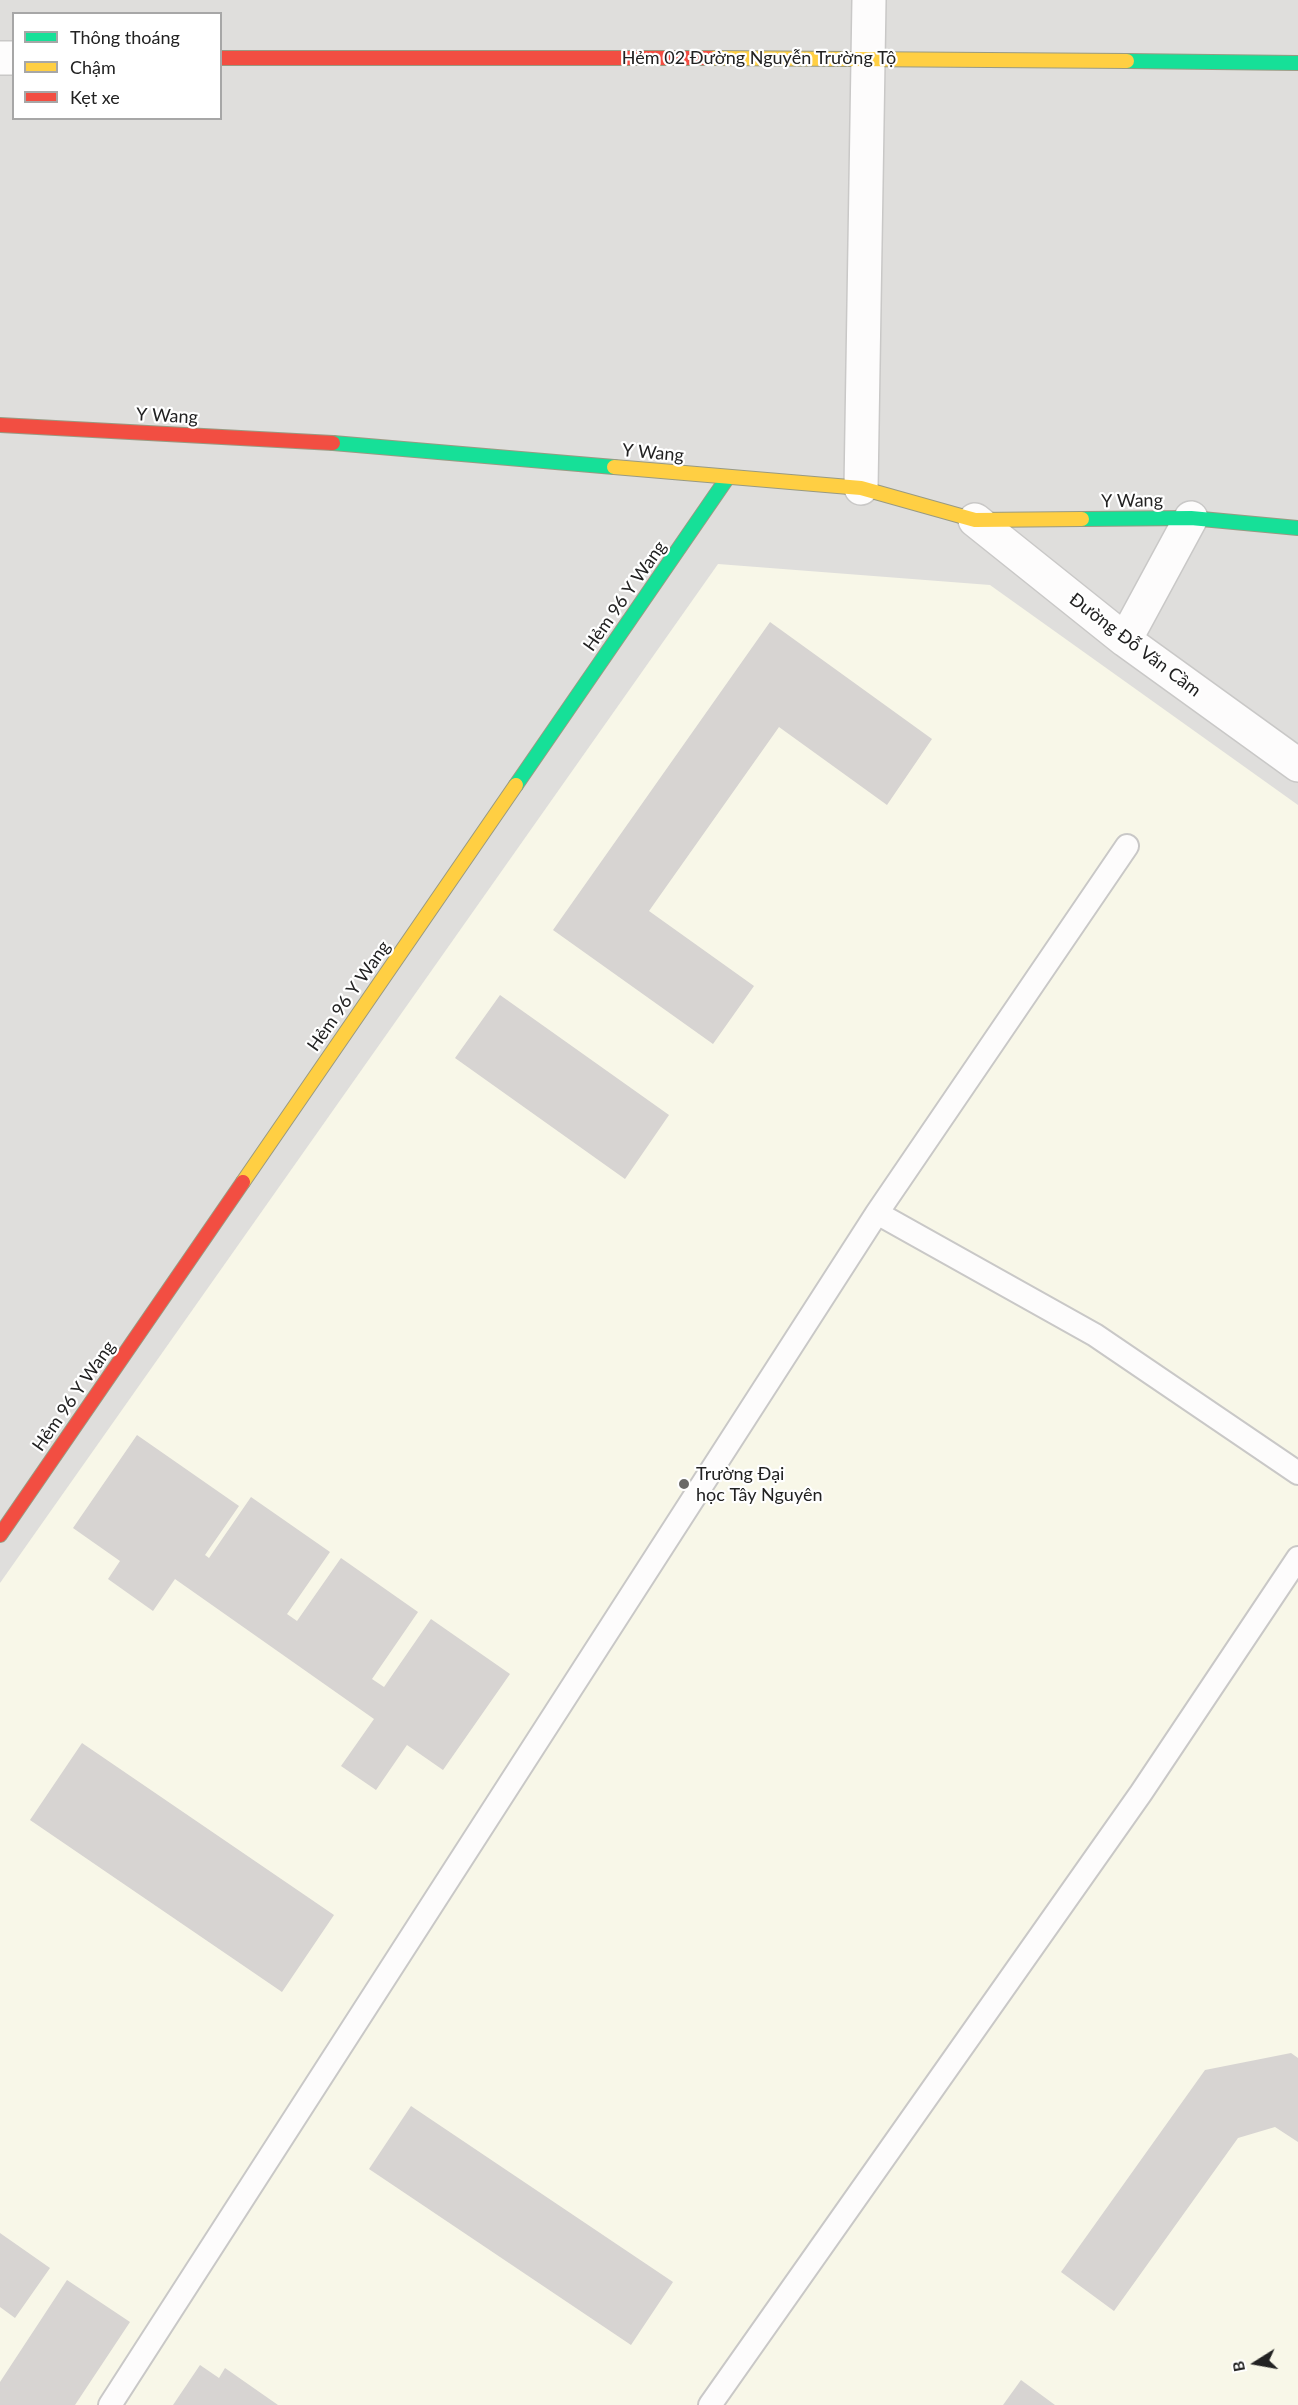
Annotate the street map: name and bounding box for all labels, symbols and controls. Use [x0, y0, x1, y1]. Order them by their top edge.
legend [12, 12, 222, 120]
text: Thông thoáng [70, 26, 180, 48]
street label: Hẻm 02 Đường Nguyễn Trường Tộ [622, 47, 896, 69]
text: Chậm [70, 56, 116, 78]
text: Kẹt xe [70, 86, 120, 108]
street label: Y Wang [136, 404, 198, 428]
street label: Y Wang [621, 440, 685, 466]
street label: Y Wang [1101, 490, 1163, 512]
street label: Hẻm 96 Y Wang [579, 537, 671, 655]
street label: Đường Đỗ Văn Cầm [1065, 589, 1205, 701]
street label: Hẻm 96 Y Wang [303, 937, 395, 1055]
street label: Hẻm 96 Y Wang [28, 1337, 120, 1455]
place label: Trường Đại học Tây Nguyên [696, 1463, 822, 1506]
marker: Trường Đại học Tây Nguyên [677, 1477, 691, 1491]
north arrow [1226, 2333, 1286, 2393]
text: B [1228, 2360, 1248, 2374]

